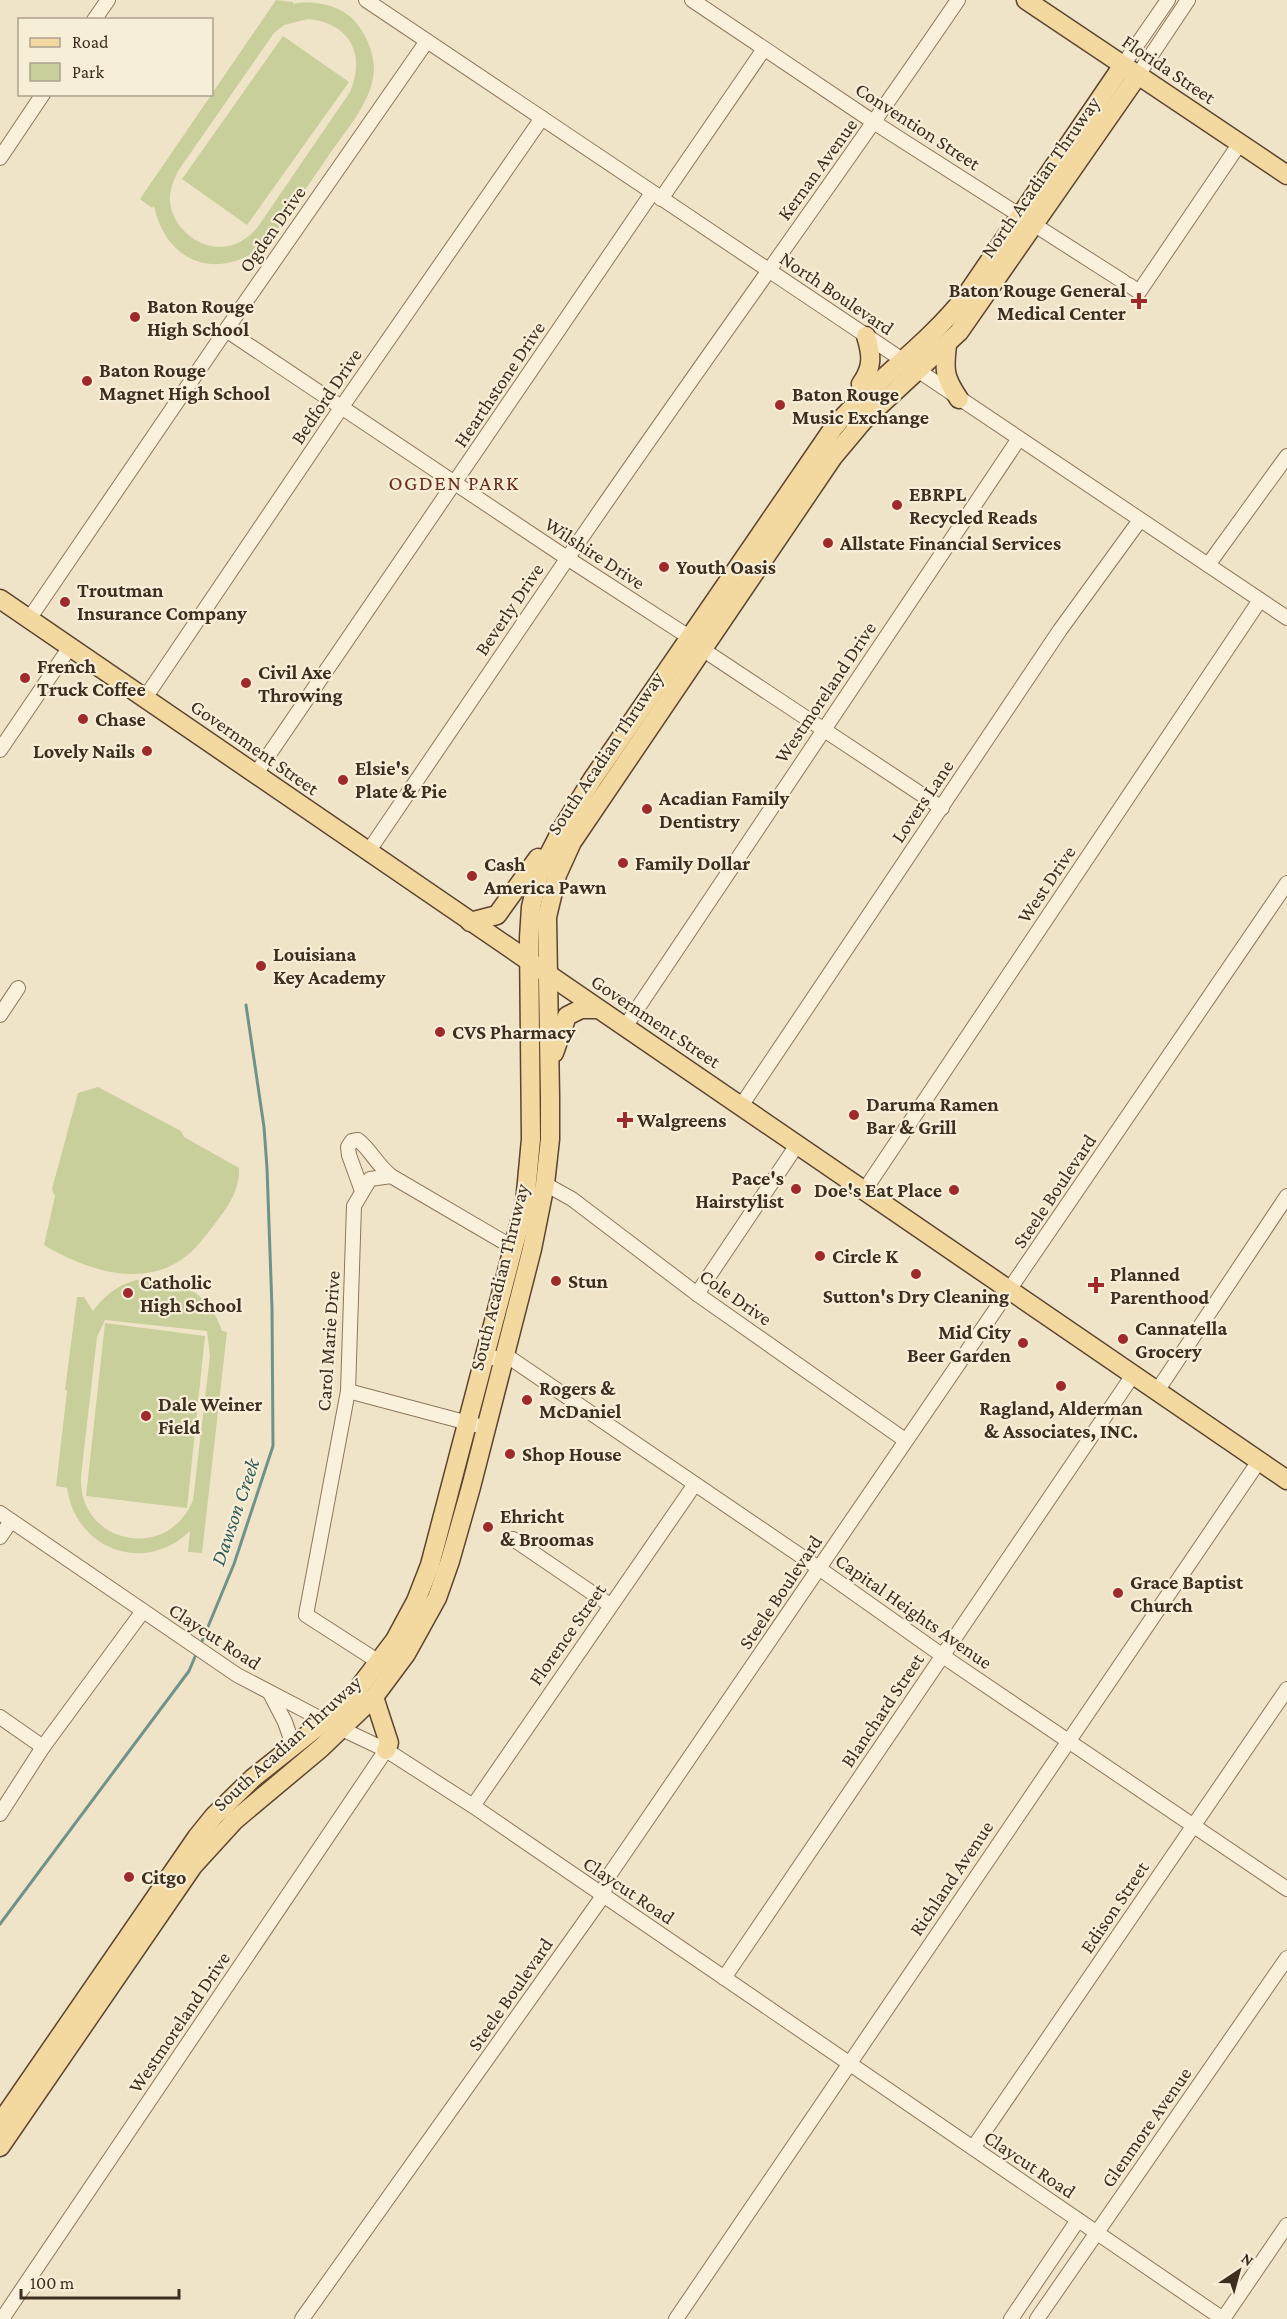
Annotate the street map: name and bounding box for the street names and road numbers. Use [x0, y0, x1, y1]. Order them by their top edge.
street label: Florida Street [1118, 30, 1220, 108]
street label: Convention Street [852, 78, 985, 175]
street label: North Acadian Thruway [976, 91, 1105, 262]
street label: Kernan Avenue [773, 114, 861, 224]
street label: Ogden Drive [234, 181, 311, 277]
street label: North Boulevard [776, 247, 898, 339]
street label: Hearthstone Drive [449, 317, 549, 451]
street label: Bedford Drive [286, 344, 366, 448]
street label: Wilshire Drive [541, 512, 649, 594]
street label: Beverly Drive [470, 559, 549, 660]
street label: Westmoreland Drive [770, 617, 880, 767]
street label: South Acadian Thruway [542, 667, 669, 839]
street label: Government Street [187, 695, 323, 800]
street label: Lovers Lane [886, 755, 958, 847]
street label: West Drive [1012, 841, 1080, 927]
street label: Government Street [587, 970, 725, 1073]
street label: Steele Boulevard [1008, 1130, 1100, 1252]
street label: South Acadian Thruway [465, 1181, 534, 1373]
street label: Cole Drive [696, 1264, 776, 1330]
street label: Carol Marie Drive [312, 1270, 344, 1412]
street label: Steele Boulevard [734, 1531, 826, 1653]
street label: Capital Heights Avenue [831, 1549, 997, 1674]
street label: Florence Street [524, 1579, 610, 1689]
street label: Claycut Road [164, 1598, 265, 1675]
street label: Blanchard Street [836, 1649, 928, 1771]
street label: South Acadian Thruway [208, 1670, 367, 1816]
street label: Richland Avenue [904, 1816, 998, 1940]
street label: Claycut Road [579, 1852, 679, 1930]
street label: Edison Street [1075, 1857, 1153, 1957]
street label: Steele Boulevard [463, 1933, 557, 2054]
street label: Westmoreland Drive [124, 1947, 234, 2097]
street label: Glenmore Avenue [1096, 2063, 1196, 2191]
street label: Claycut Road [980, 2126, 1080, 2204]

